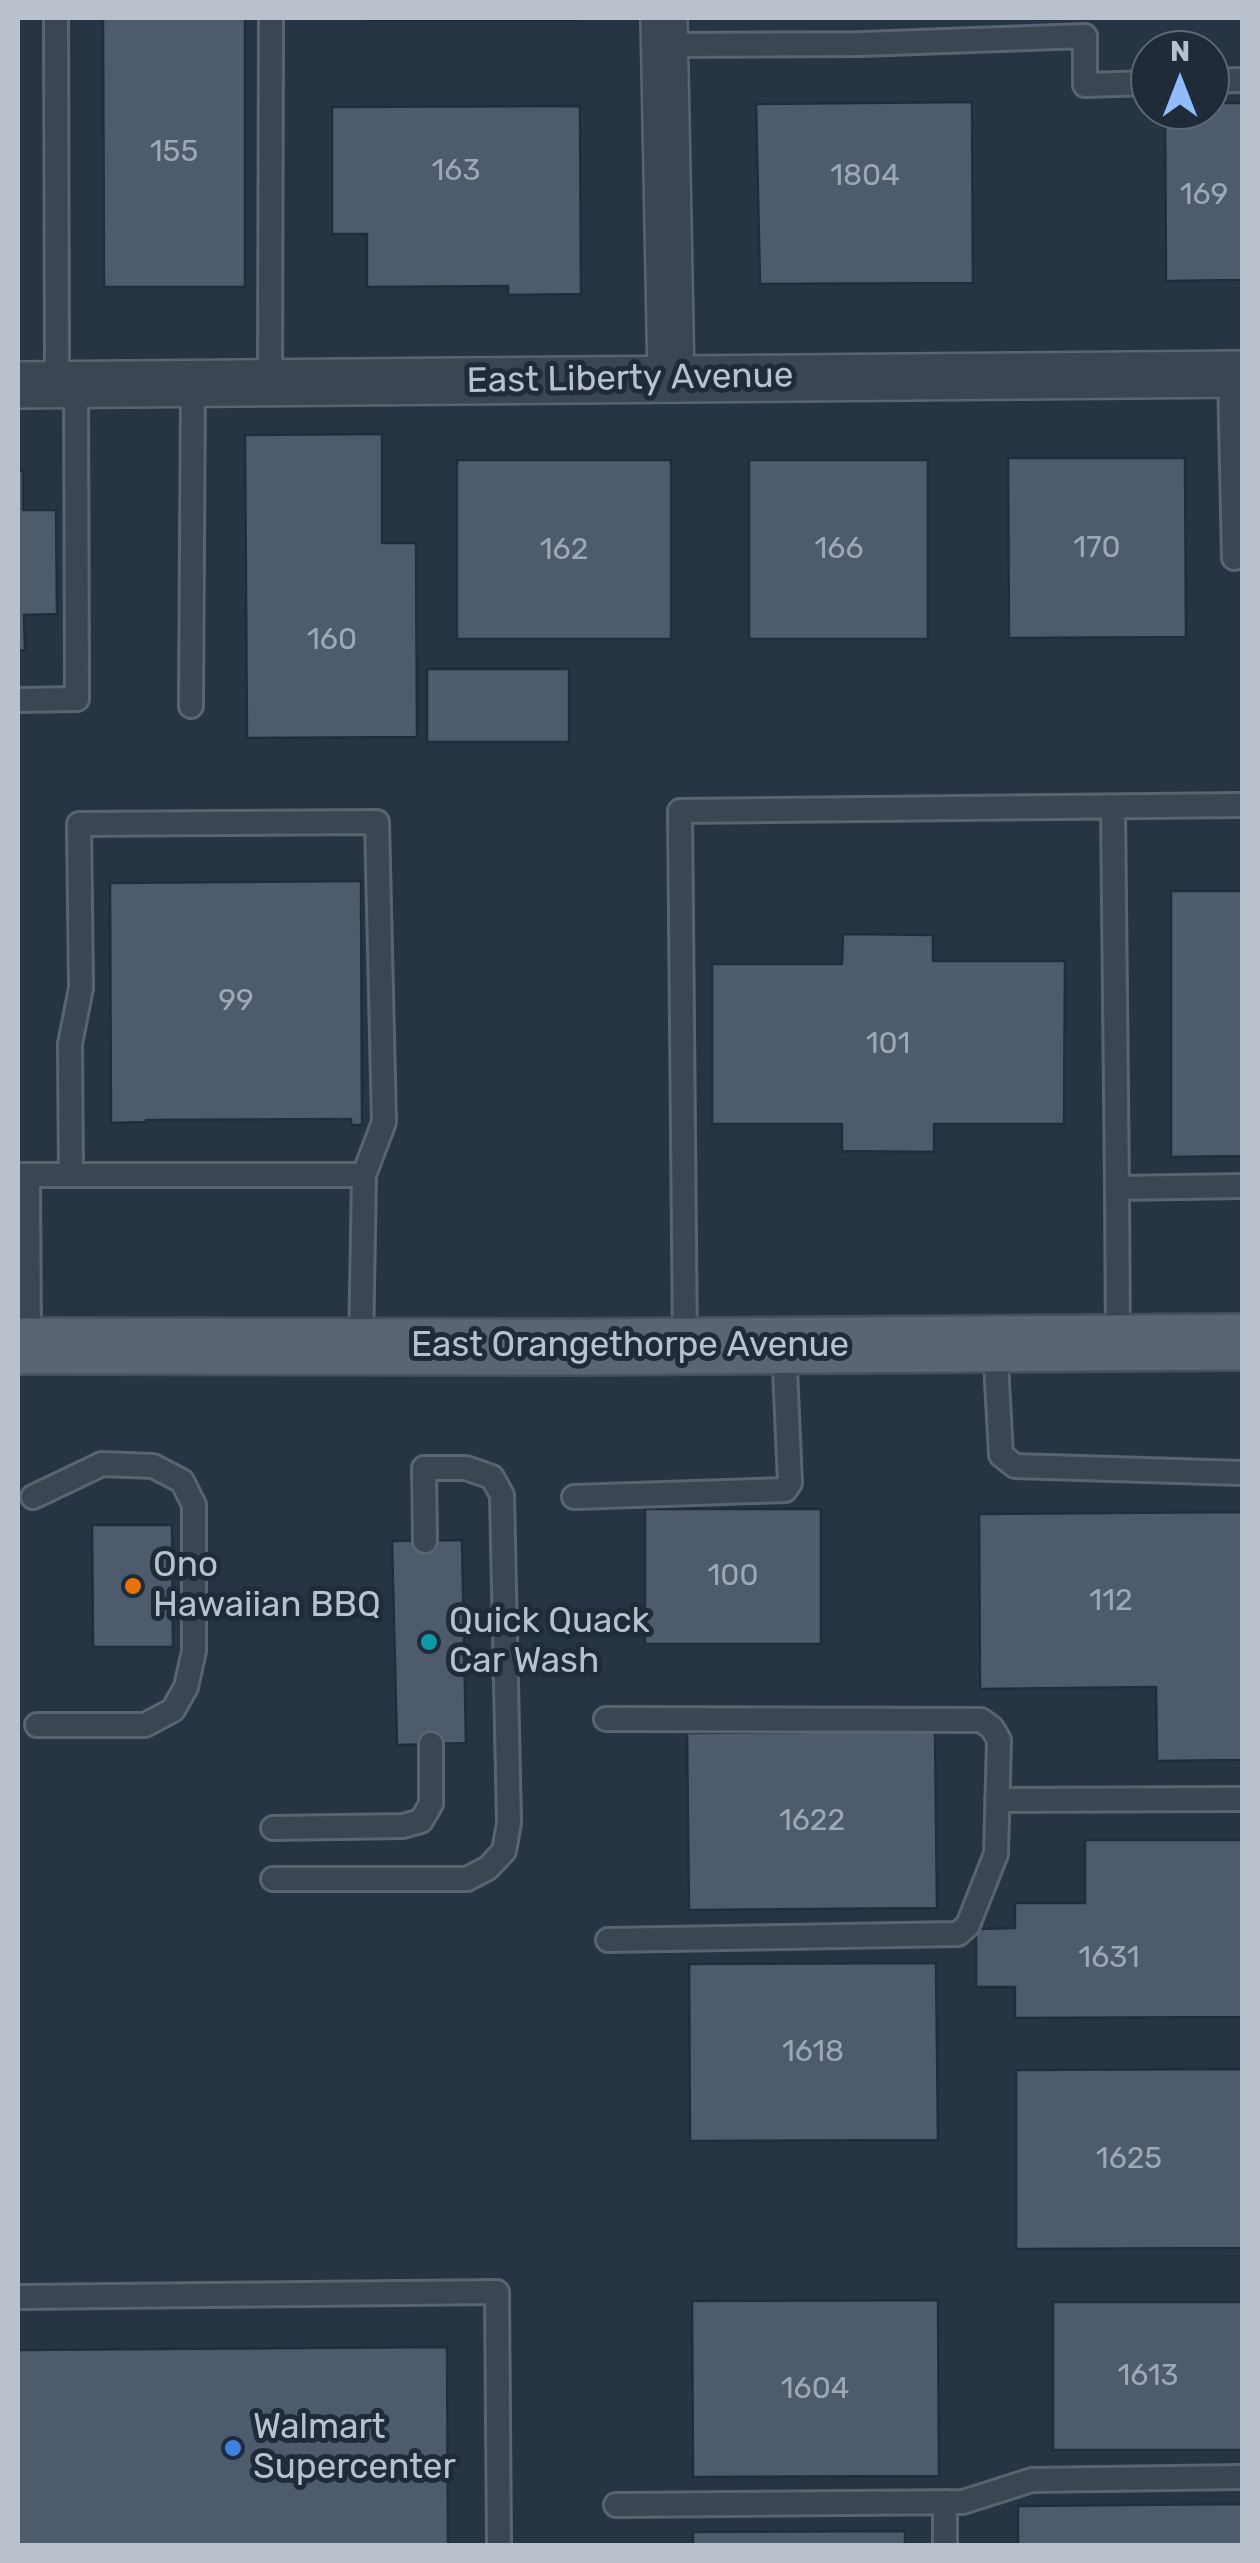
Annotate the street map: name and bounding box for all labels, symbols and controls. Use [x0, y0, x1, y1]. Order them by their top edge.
north arrow [1130, 30, 1230, 130]
text: N [1170, 35, 1190, 68]
house number: 155 [150, 134, 198, 170]
house number: 163 [432, 153, 480, 189]
house number: 1804 [830, 158, 900, 194]
house number: 169 [1180, 177, 1228, 213]
street label: East Liberty Avenue [466, 355, 794, 403]
house number: 170 [1073, 530, 1121, 566]
house number: 166 [814, 531, 864, 567]
house number: 162 [540, 532, 588, 568]
house number: 160 [307, 622, 357, 658]
house number: 99 [218, 983, 254, 1019]
house number: 101 [866, 1026, 910, 1062]
street label: East Orangethorpe Avenue [411, 1325, 849, 1367]
place label: Ono Hawaiian BBQ [153, 1545, 381, 1627]
house number: 100 [708, 1558, 758, 1594]
marker: Ono Hawaiian BBQ [122, 1575, 144, 1597]
house number: 112 [1089, 1583, 1133, 1619]
place label: Quick Quack Car Wash [449, 1601, 650, 1683]
marker: Quick Quack Car Wash [418, 1631, 440, 1653]
house number: 1622 [779, 1803, 845, 1839]
house number: 1631 [1078, 1940, 1140, 1976]
house number: 1618 [782, 2034, 844, 2070]
house number: 1625 [1096, 2141, 1162, 2177]
house number: 1613 [1117, 2358, 1179, 2394]
house number: 1604 [781, 2371, 849, 2407]
place label: Walmart Supercenter [253, 2407, 456, 2489]
marker: Walmart Supercenter [222, 2437, 244, 2459]

